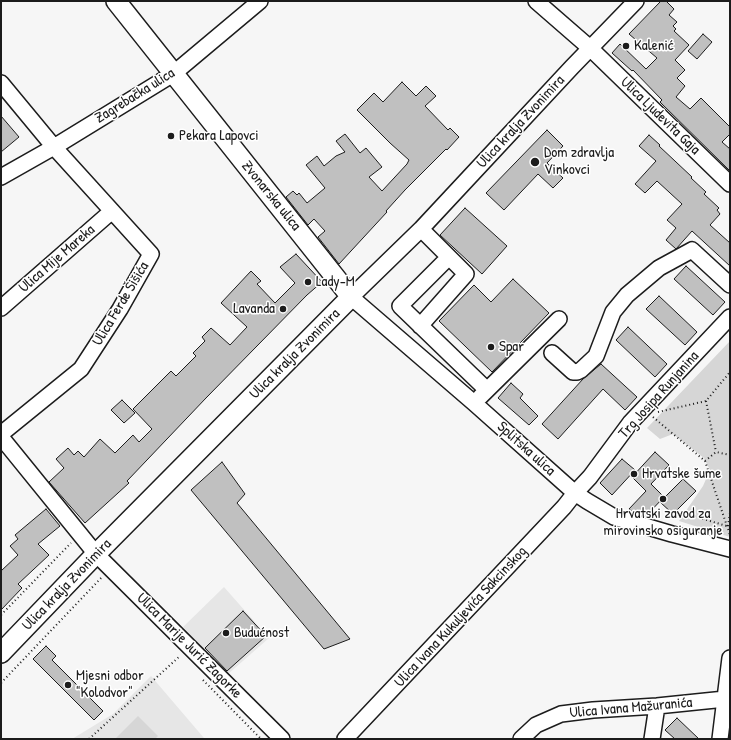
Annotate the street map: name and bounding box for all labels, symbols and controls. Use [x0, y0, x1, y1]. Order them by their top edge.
place label: Kalenić [634, 37, 674, 55]
marker: Kalenić [621, 41, 631, 51]
street label: Zagrebačka ulica [92, 64, 178, 128]
street label: Ulica kralja Zvonimira [473, 72, 569, 172]
street label: Ulica Ljudevita Gaja [616, 73, 704, 159]
place label: Pekara Lapovci [179, 127, 258, 145]
marker: Pekara Lapovci [166, 131, 176, 141]
place label: Dom zdravlja Vinkovci [544, 144, 614, 179]
marker: Dom zdravlja Vinkovci [529, 156, 541, 168]
street label: Zvonarska ulica [237, 158, 305, 234]
street label: Ulica Mije Mareka [15, 221, 99, 297]
street label: Ulica Ferde Šišića [89, 259, 153, 349]
place label: Lady-M [316, 273, 355, 291]
marker: Lady-M [303, 277, 313, 287]
place label: Lavanda [233, 300, 275, 318]
marker: Lavanda [278, 304, 288, 314]
street label: Ulica kralja Zvonimira [246, 305, 344, 403]
place label: Spar [499, 338, 524, 356]
marker: Spar [486, 342, 496, 352]
street label: Trg Josipa Runjanina [615, 348, 703, 442]
street label: Splitska ulica [493, 418, 559, 480]
place label: Hrvatske šume [642, 465, 721, 483]
marker: Hrvatske šume [629, 469, 639, 479]
marker: Hrvatski zavod za mirovinsko osiguranje [658, 494, 668, 504]
place label: Hrvatski zavod za mirovinsko osiguranje [604, 505, 722, 540]
street label: Ulica kralja Zvonimira [19, 535, 115, 635]
street label: Ulica Ivana Kukuljevića Sakcinskog [391, 543, 531, 691]
street label: Ulica Marije Jurić Zagorke [133, 590, 245, 702]
place label: Budućnost [234, 624, 289, 642]
marker: Budućnost [221, 628, 231, 638]
place label: Mjesni odbor "Kolodvor" [76, 667, 144, 702]
marker: Mjesni odbor "Kolodvor" [63, 680, 73, 690]
street label: Ulica Ivana Mažuranića [569, 694, 693, 722]

